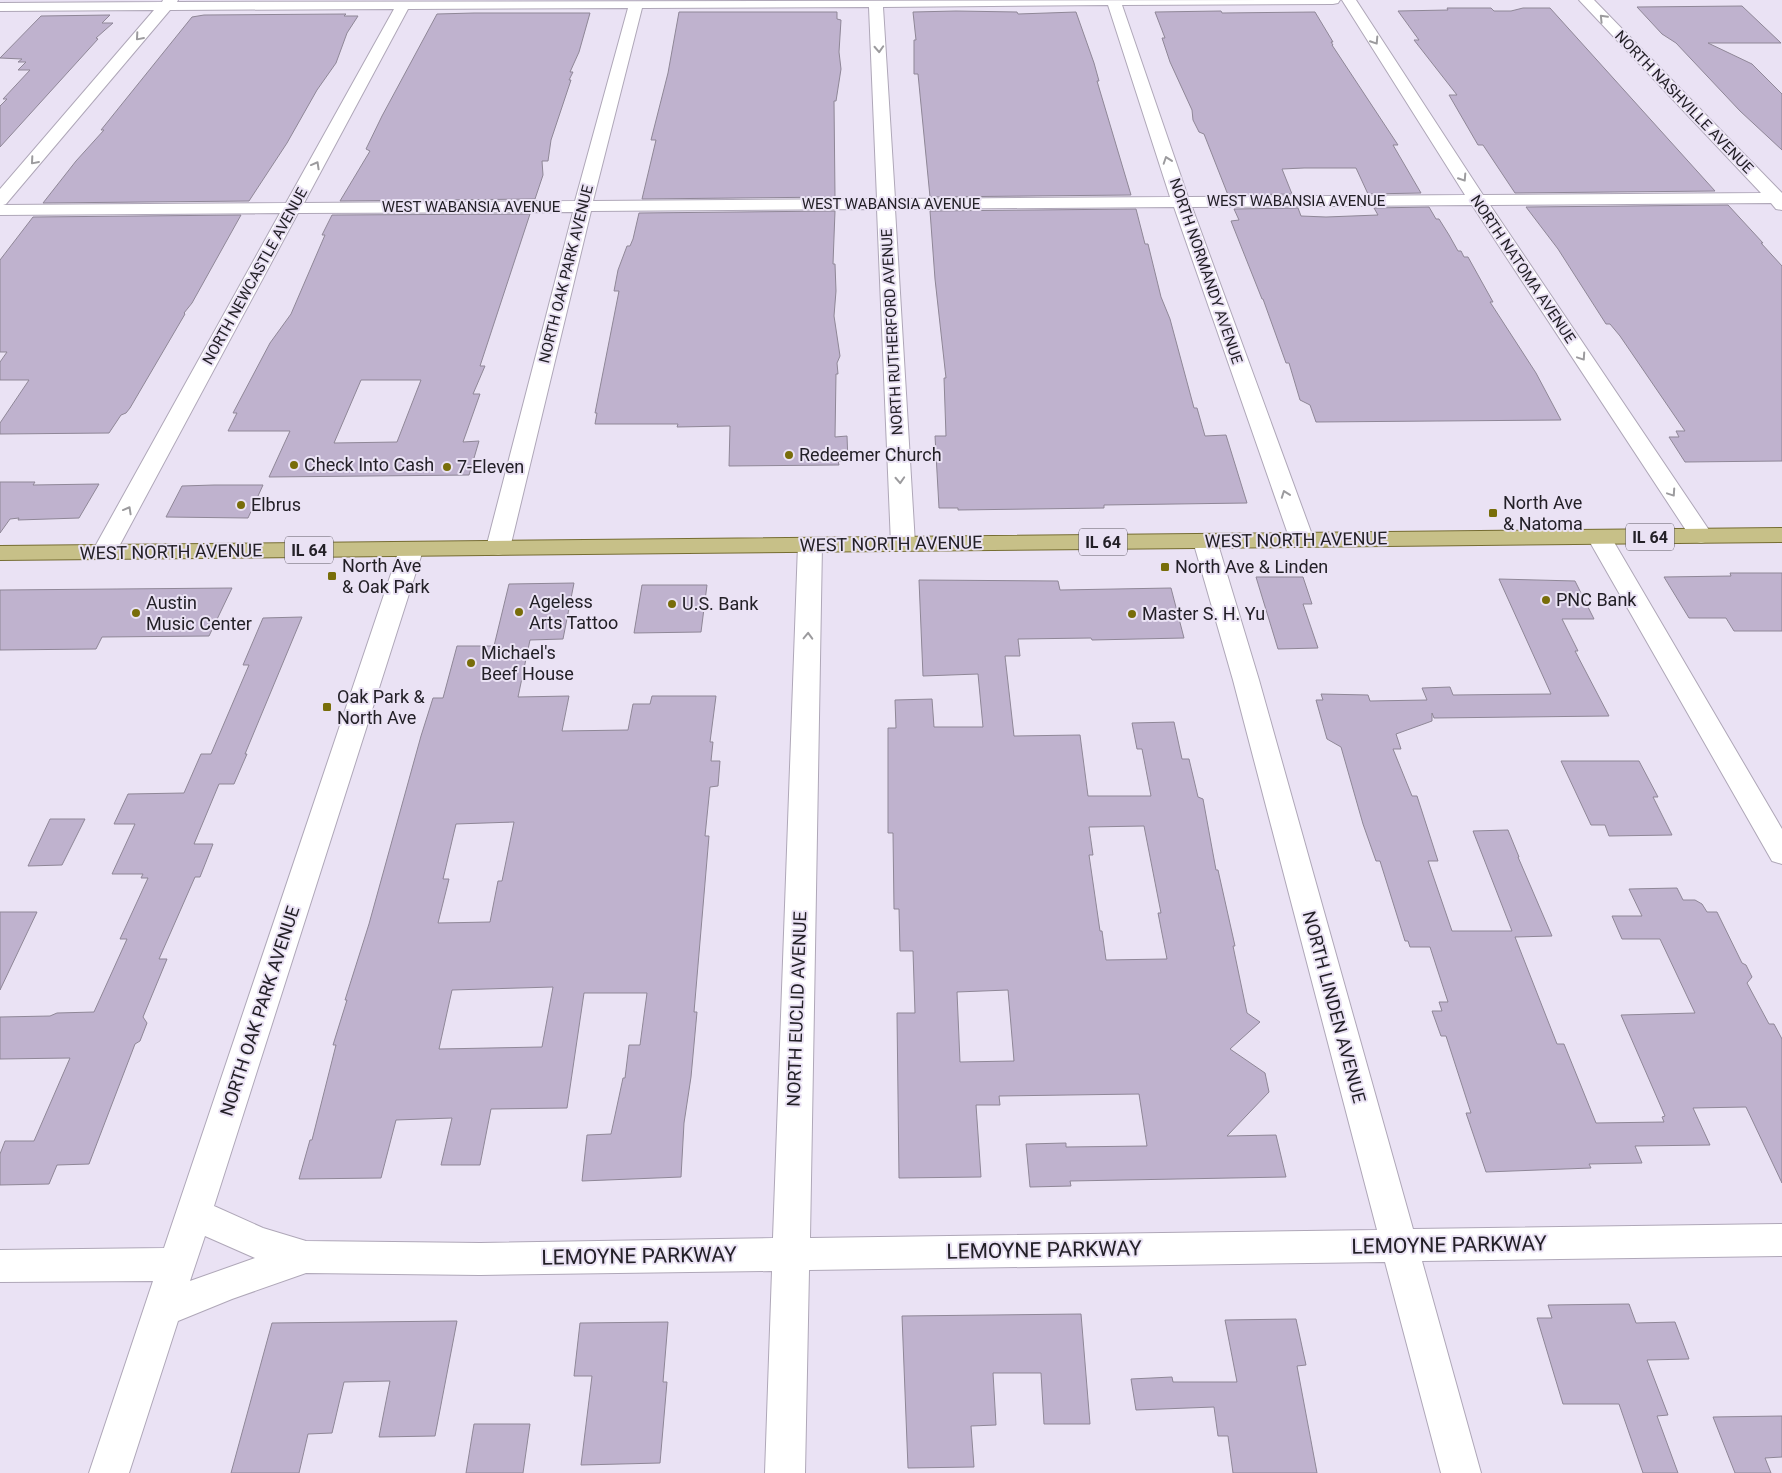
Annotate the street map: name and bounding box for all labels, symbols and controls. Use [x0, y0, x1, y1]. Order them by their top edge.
one-way arrow [1600, 15, 1609, 24]
street label: NORTH NASHVILLE AVENUE [1611, 27, 1757, 177]
one-way arrow [136, 31, 145, 40]
one-way arrow [1369, 36, 1379, 45]
one-way arrow [873, 45, 884, 53]
one-way arrow [30, 155, 39, 164]
one-way arrow [1163, 156, 1173, 164]
one-way arrow [310, 162, 320, 171]
one-way arrow [1457, 172, 1466, 181]
street label: NORTH NORMANDY AVENUE [1166, 176, 1246, 367]
street label: NORTH OAK PARK AVENUE [535, 183, 597, 365]
street label: NORTH NEWCASTLE AVENUE [199, 184, 311, 368]
street label: WEST WABANSIA AVENUE [1207, 192, 1386, 210]
street label: NORTH NATOMA AVENUE [1467, 192, 1580, 347]
street label: WEST WABANSIA AVENUE [802, 195, 981, 213]
street label: WEST WABANSIA AVENUE [382, 198, 561, 216]
street label: NORTH RUTHERFORD AVENUE [878, 228, 906, 436]
one-way arrow [1576, 351, 1585, 361]
place label: Redeemer Church [799, 444, 942, 465]
marker: Redeemer Church [783, 449, 795, 461]
place label: Check Into Cash [304, 454, 434, 475]
place label: 7-Eleven [457, 456, 524, 477]
marker: Check Into Cash [288, 459, 300, 471]
marker: 7-Eleven [441, 461, 453, 473]
one-way arrow [894, 476, 905, 484]
one-way arrow [1665, 487, 1675, 496]
one-way arrow [1281, 490, 1291, 499]
place label: North Ave & Natoma [1503, 492, 1583, 534]
place label: Elbrus [251, 494, 301, 515]
marker: Elbrus [235, 499, 247, 511]
one-way arrow [122, 506, 132, 515]
marker: North Ave & Natoma [1487, 507, 1499, 519]
road number: IL 64 [1626, 524, 1674, 550]
street label: WEST NORTH AVENUE [1204, 527, 1388, 552]
road number: IL 64 [1079, 528, 1127, 556]
street label: WEST NORTH AVENUE [799, 531, 983, 556]
road number: IL 64 [285, 536, 333, 564]
street label: WEST NORTH AVENUE [79, 539, 263, 564]
place label: North Ave & Oak Park [342, 555, 431, 597]
place label: North Ave & Linden [1175, 556, 1328, 577]
marker: North Ave & Linden [1159, 561, 1171, 573]
marker: North Ave & Oak Park [326, 570, 338, 582]
place label: PNC Bank [1556, 589, 1637, 610]
place label: Ageless Arts Tattoo [529, 591, 618, 633]
place label: Austin Music Center [146, 592, 252, 634]
place label: U.S. Bank [682, 593, 759, 614]
marker: PNC Bank [1540, 594, 1552, 606]
marker: U.S. Bank [666, 598, 678, 610]
place label: Master S. H. Yu [1142, 603, 1265, 624]
marker: Ageless Arts Tattoo [513, 606, 525, 618]
marker: Austin Music Center [130, 607, 142, 619]
marker: Master S. H. Yu [1126, 608, 1138, 620]
one-way arrow [803, 632, 813, 640]
place label: Michael's Beef House [481, 642, 574, 684]
marker: Michael's Beef House [465, 657, 477, 669]
place label: Oak Park & North Ave [337, 686, 426, 728]
marker: Oak Park & North Ave [321, 701, 333, 713]
street label: NORTH OAK PARK AVENUE [216, 903, 303, 1118]
street label: NORTH LINDEN AVENUE [1299, 909, 1370, 1105]
street label: NORTH EUCLID AVENUE [783, 911, 810, 1107]
street label: LEMOYNE PARKWAY [1351, 1231, 1547, 1259]
street label: LEMOYNE PARKWAY [946, 1236, 1142, 1264]
street label: LEMOYNE PARKWAY [541, 1242, 737, 1270]

